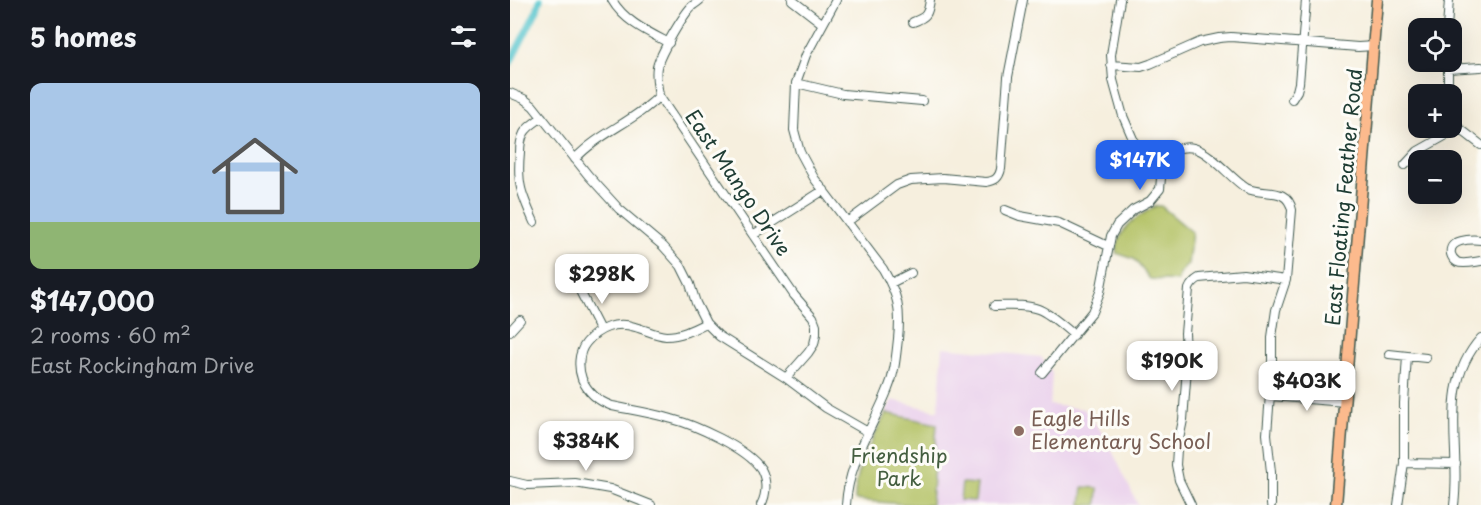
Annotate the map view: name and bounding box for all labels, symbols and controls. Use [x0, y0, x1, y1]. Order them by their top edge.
text: 5 homes [30, 17, 136, 56]
map controls [1408, 18, 1462, 204]
button: locate [1408, 18, 1462, 72]
icon: filters [447, 20, 480, 53]
street label: East Floating Feather Road [1317, 67, 1369, 327]
button: + [1408, 84, 1462, 138]
street label: East Mango Drive [679, 103, 799, 262]
icon: home [201, 122, 309, 230]
pin: $147K [1098, 140, 1182, 191]
text: $147K [1110, 144, 1170, 174]
button: − [1408, 150, 1462, 204]
pin: $298K [560, 254, 644, 305]
text: $298K [569, 258, 635, 288]
text: $147,000 [30, 281, 154, 320]
text: 2 rooms · 60 m² [30, 320, 191, 350]
pin: $190K [1130, 341, 1214, 392]
text: $190K [1141, 345, 1203, 375]
text: East Rockingham Drive [30, 350, 254, 380]
pin: $403K [1265, 361, 1349, 412]
text: $403K [1273, 365, 1341, 395]
place label: Eagle Hills Elementary School [1031, 403, 1211, 456]
pin: $384K [544, 421, 628, 472]
marker: Eagle Hills Elementary School [1012, 424, 1026, 438]
text: $384K [553, 425, 619, 455]
park label: Friendship Park [850, 440, 948, 493]

